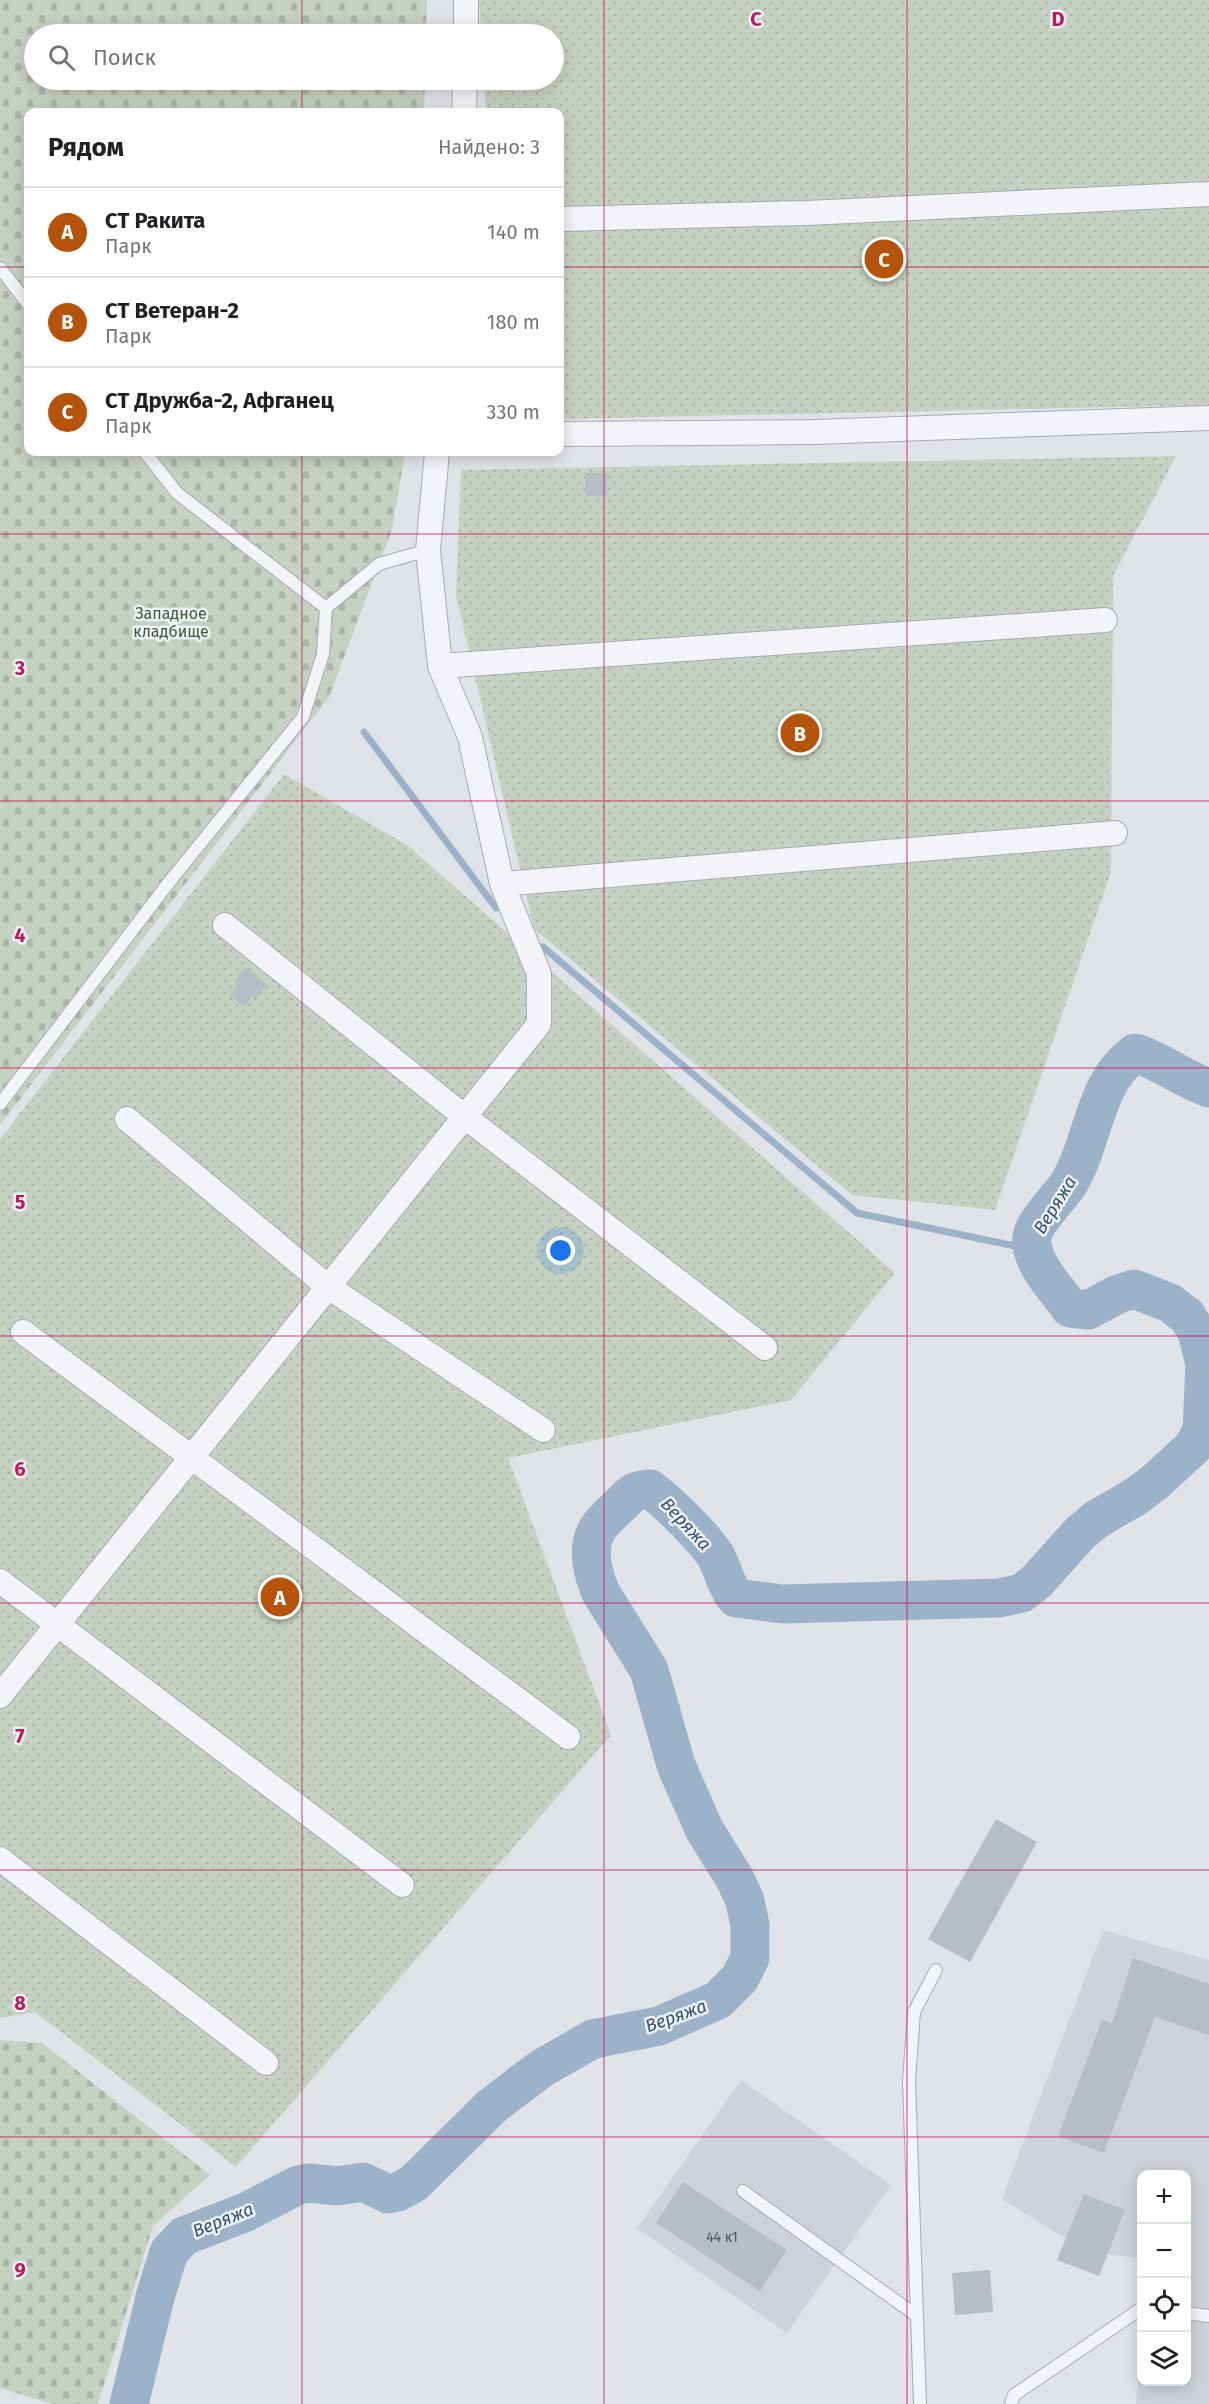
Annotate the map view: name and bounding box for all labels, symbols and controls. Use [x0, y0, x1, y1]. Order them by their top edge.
text: C [750, 7, 762, 31]
text: D [1051, 7, 1065, 31]
search box [24, 24, 564, 90]
icon: search [45, 41, 78, 74]
text: Поиск [93, 44, 156, 71]
text: Рядом [48, 132, 124, 163]
text: Найдено: 3 [438, 135, 540, 159]
text: СТ Ракита [105, 207, 205, 234]
text: A [62, 220, 73, 244]
text: 140 m [487, 220, 540, 244]
text: Парк [105, 234, 152, 258]
pin: C [864, 236, 904, 282]
text: СТ Ветеран-2 [105, 297, 239, 324]
text: B [61, 310, 74, 334]
text: 180 m [487, 310, 540, 334]
text: Парк [105, 324, 152, 348]
text: СТ Дружба-2, Афганец [105, 387, 334, 414]
text: C [62, 400, 73, 424]
text: 330 m [486, 400, 540, 424]
text: Парк [105, 414, 152, 438]
park label: Западное кладбище [133, 604, 209, 641]
text: 3 [14, 656, 25, 680]
pin: B [780, 710, 820, 756]
text: 4 [14, 923, 26, 947]
water label: Веряжа [1029, 1172, 1081, 1238]
text: 5 [15, 1190, 26, 1214]
your location [546, 1236, 575, 1265]
text: 6 [14, 1457, 26, 1481]
water label: Веряжа [656, 1493, 716, 1555]
pin: A [260, 1574, 300, 1620]
text: 7 [15, 1724, 25, 1748]
text: 8 [14, 1991, 26, 2015]
water label: Веряжа [642, 1995, 710, 2037]
map controls [1137, 2170, 1191, 2386]
button: + [1137, 2170, 1191, 2224]
water label: Веряжа [189, 2198, 257, 2242]
button: − [1137, 2224, 1191, 2278]
house number: 44 к1 [706, 2229, 738, 2246]
text: 9 [14, 2258, 26, 2282]
button: locate [1137, 2278, 1191, 2332]
button: layers [1137, 2332, 1191, 2386]

